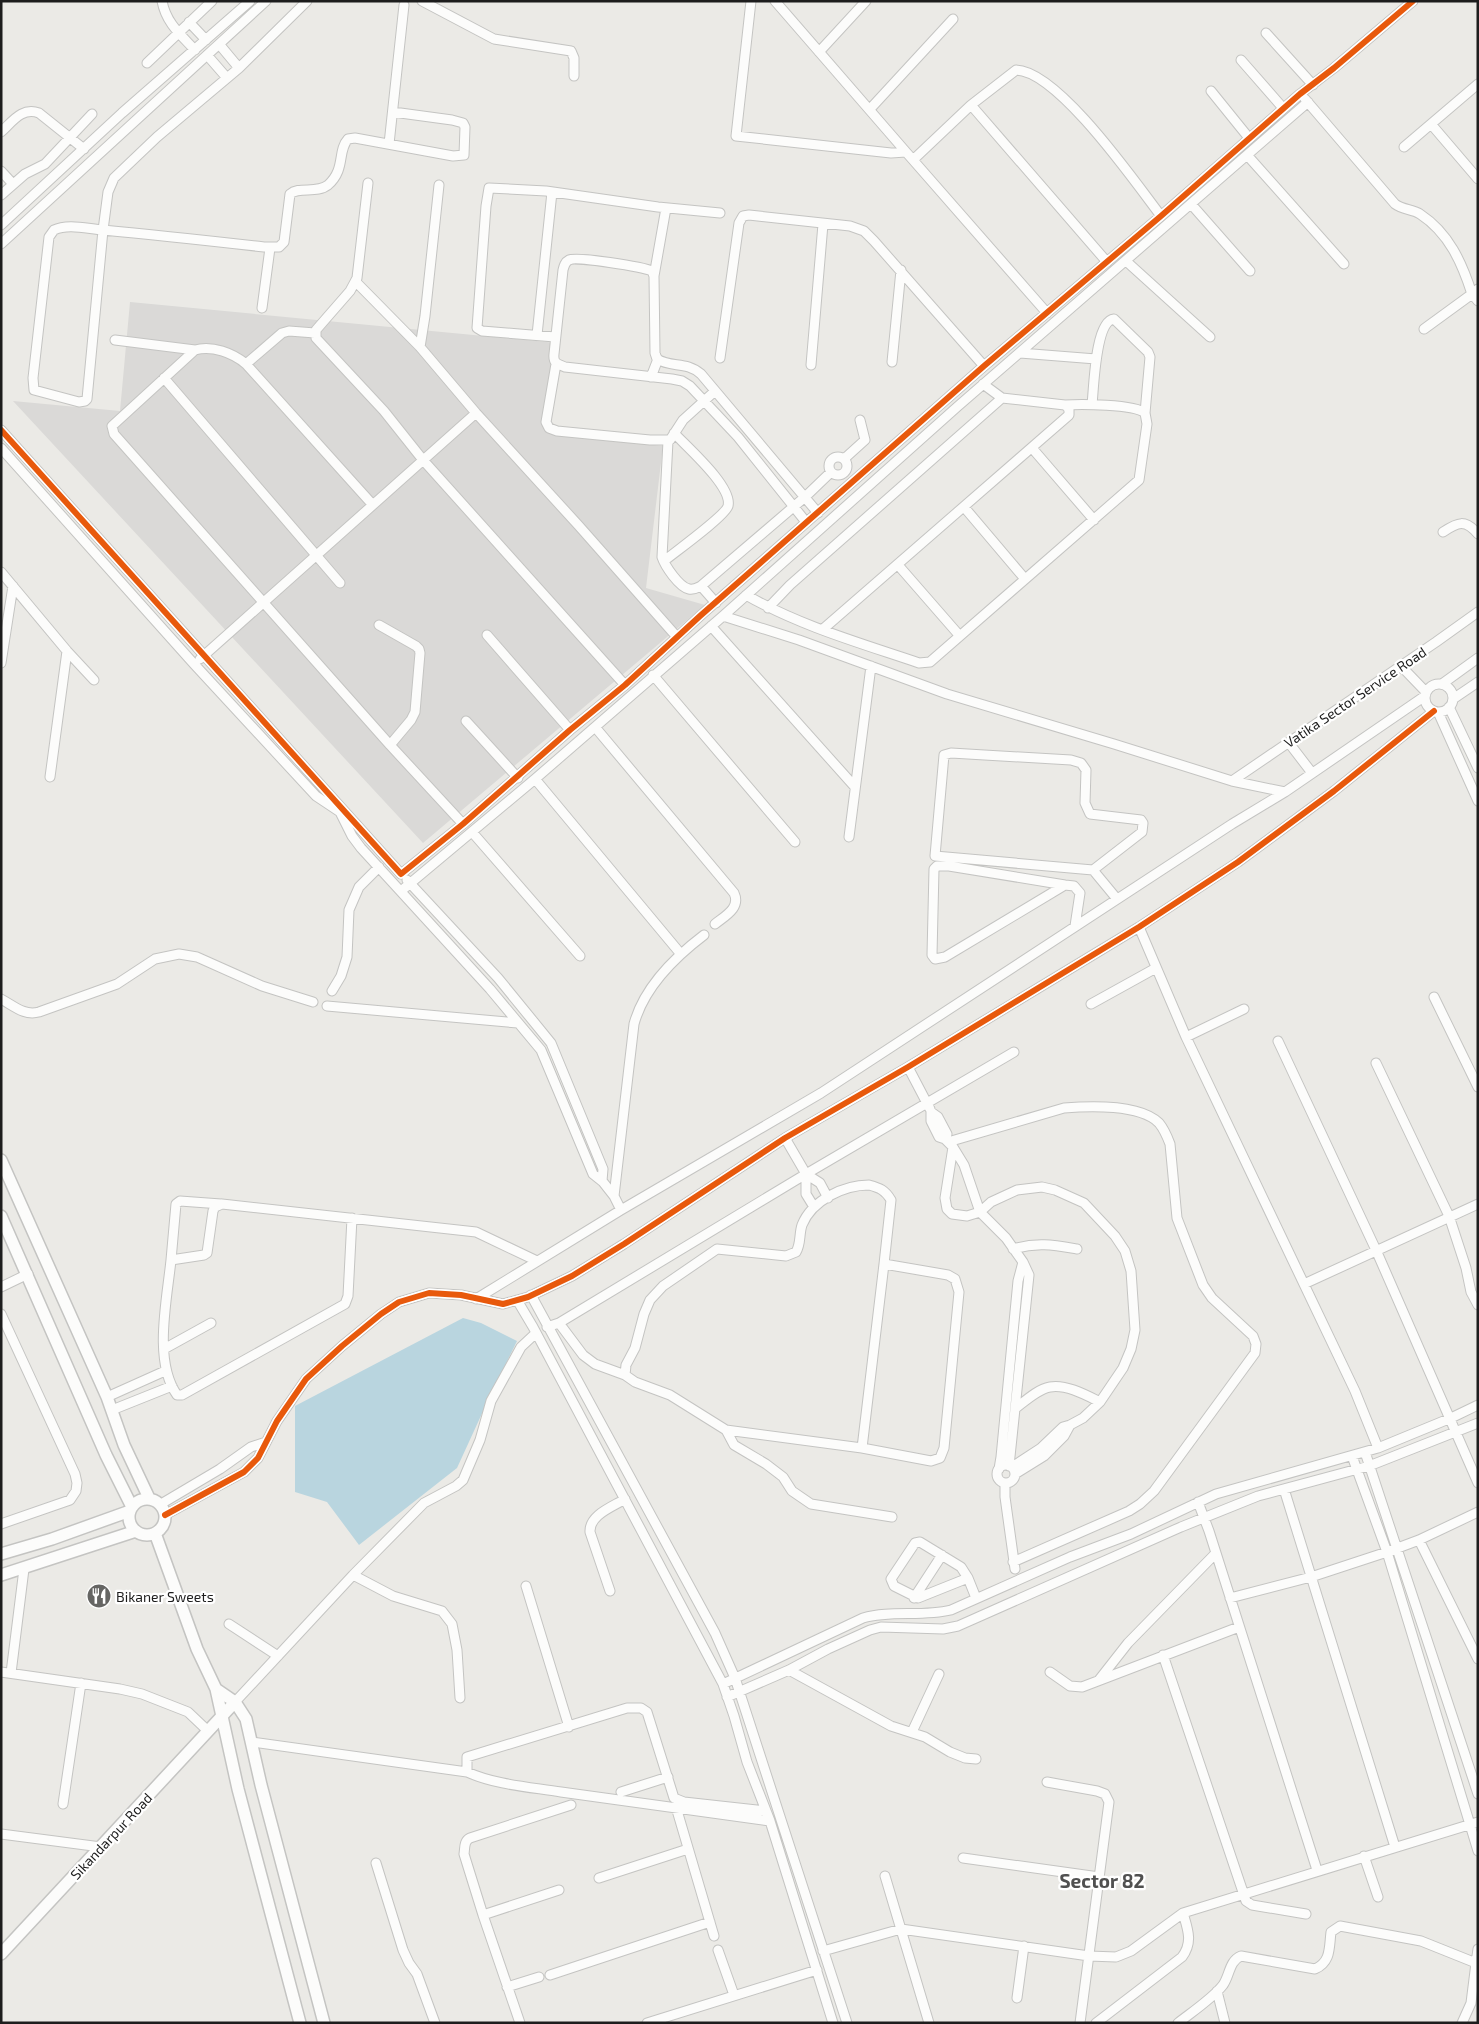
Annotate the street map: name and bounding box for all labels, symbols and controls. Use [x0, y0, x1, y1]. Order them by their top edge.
street label: Vatika Sector Service Road [1281, 643, 1429, 751]
restaurant icon: Bikaner Sweets [86, 1583, 112, 1609]
place label: Bikaner Sweets [116, 1588, 214, 1605]
street label: Sikandarpur Road [66, 1789, 156, 1883]
district label: Sector 82 [1059, 1869, 1145, 1892]

